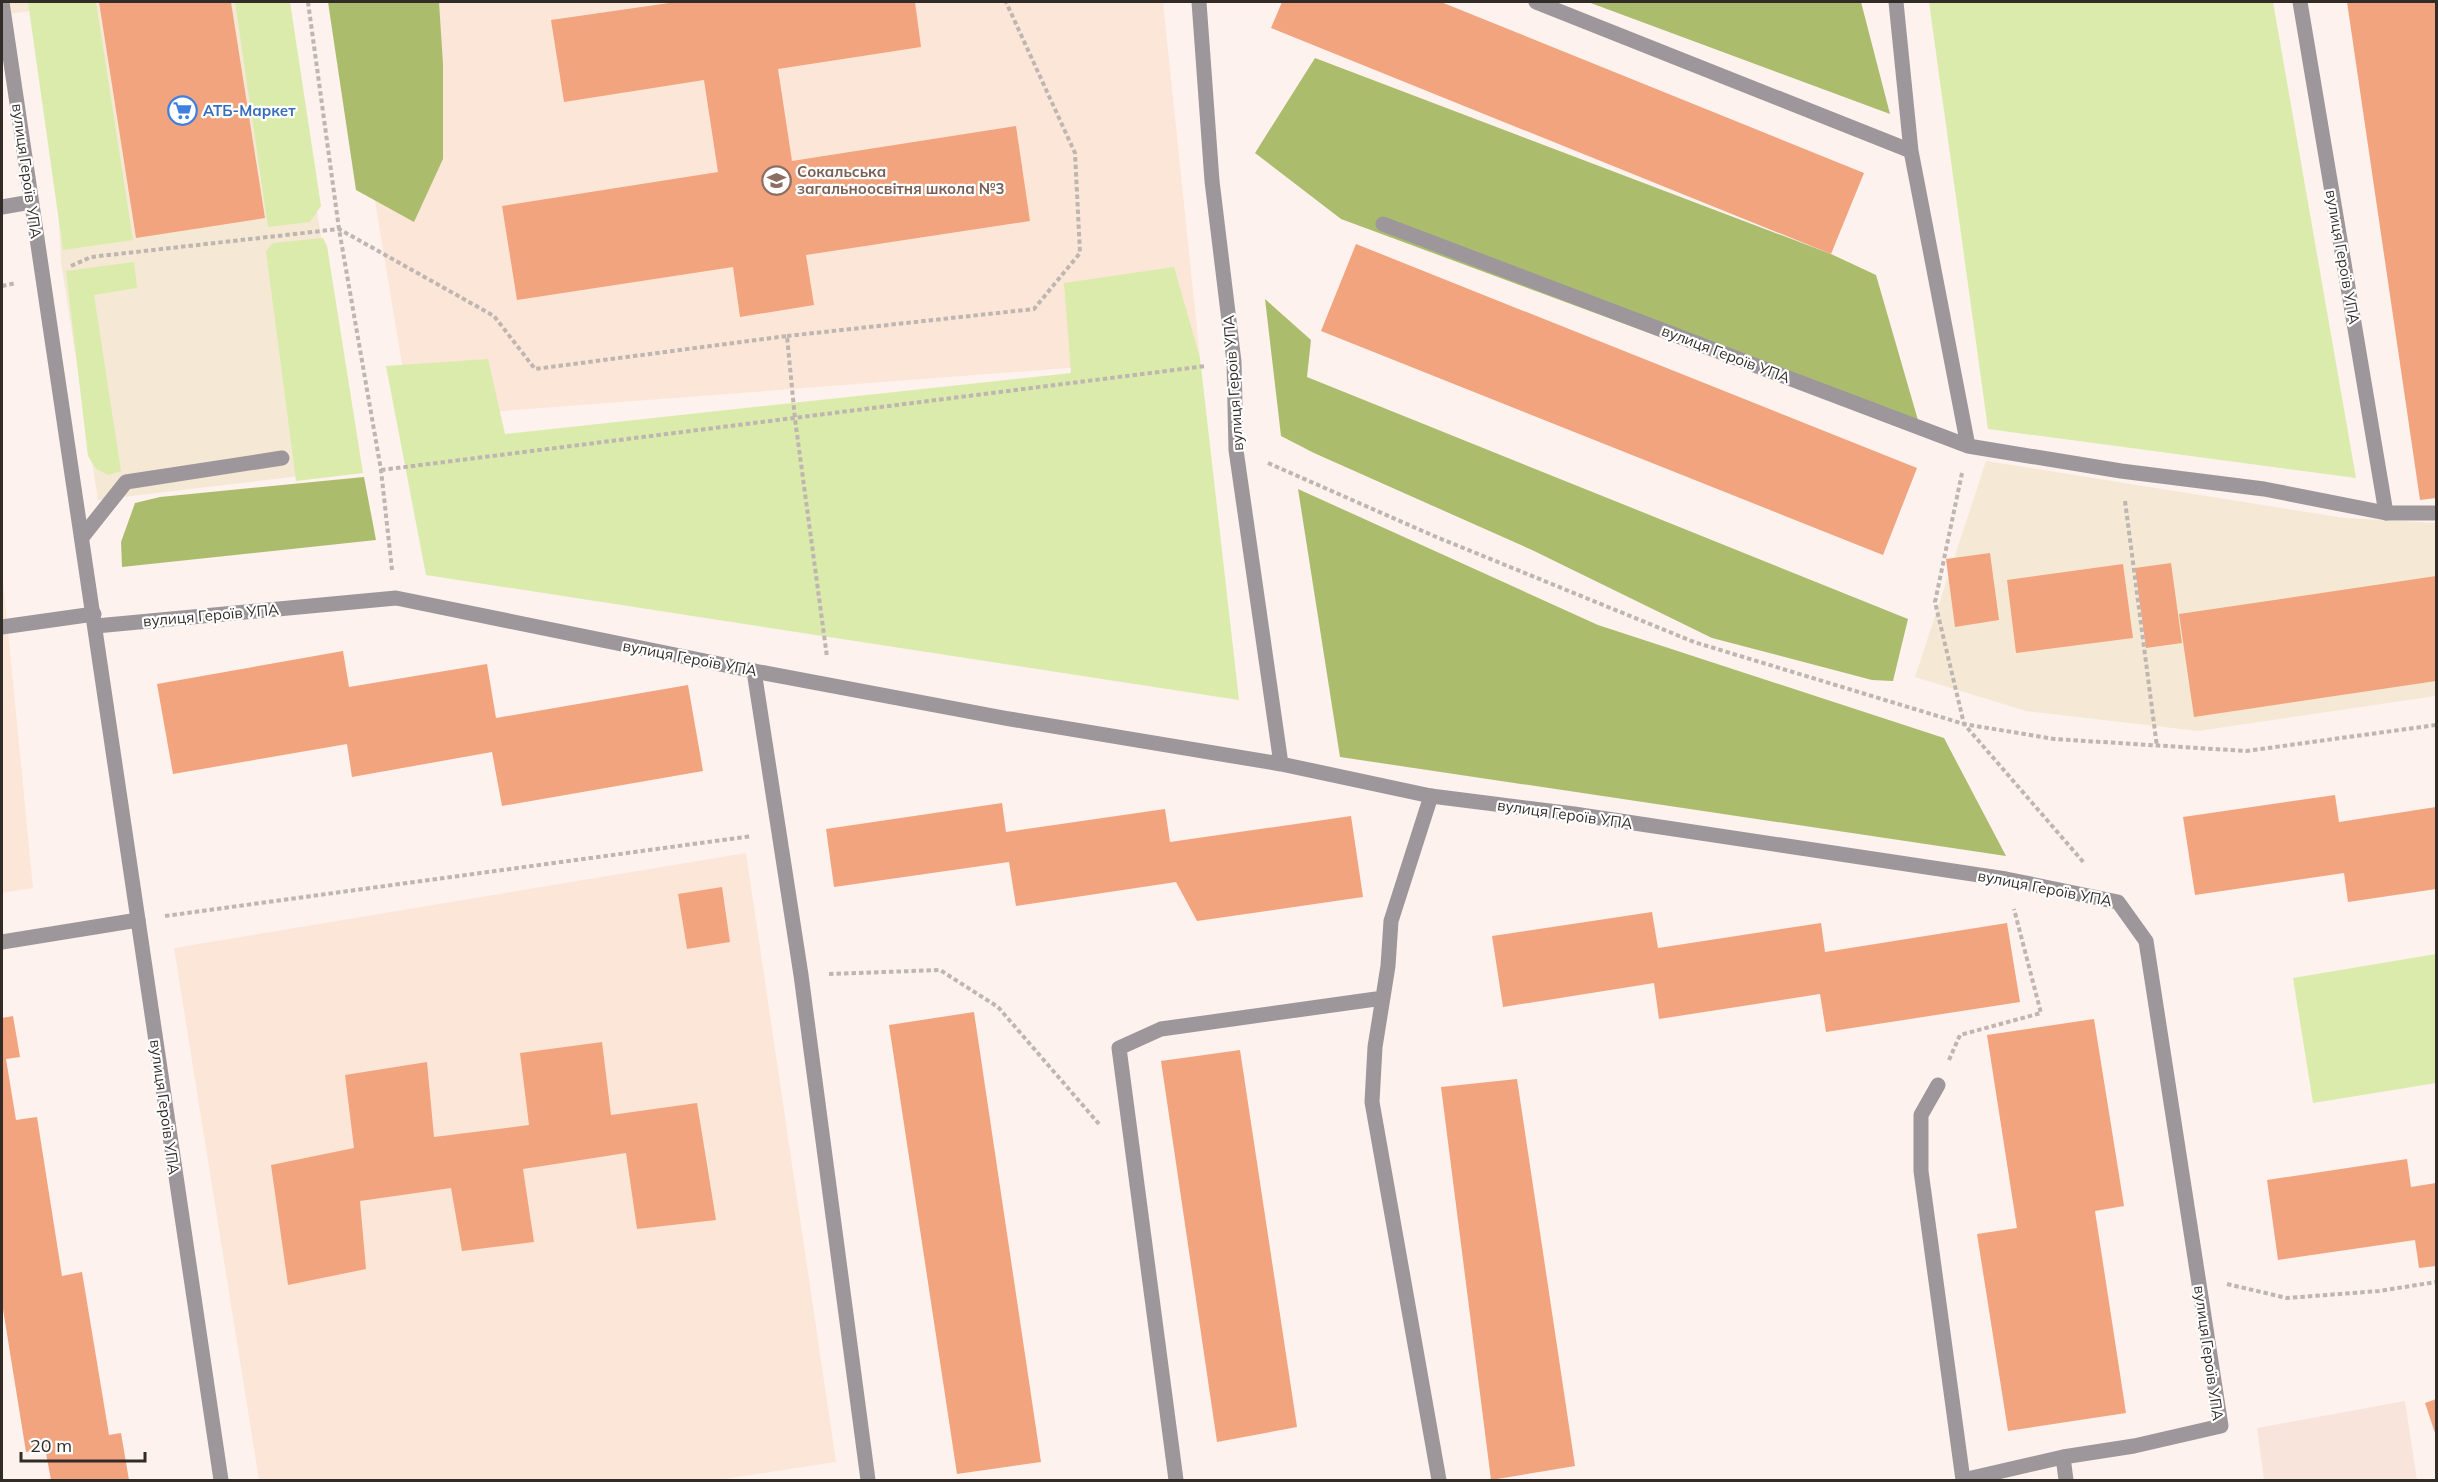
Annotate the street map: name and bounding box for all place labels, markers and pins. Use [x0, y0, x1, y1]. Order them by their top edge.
supermarket icon: АТБ-Маркет [166, 94, 198, 126]
place label: АТБ-Маркет [203, 101, 296, 120]
place label: Сокальська загальноосвітня школа №3 [797, 162, 1005, 198]
school or university icon: Сокальська загальноосвітня школа №3 [760, 164, 792, 196]

